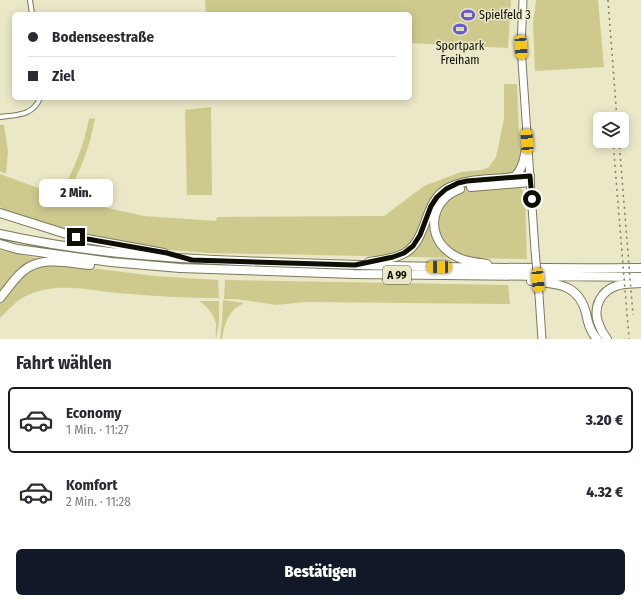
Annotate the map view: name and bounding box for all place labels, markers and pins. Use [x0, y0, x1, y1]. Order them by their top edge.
sports icon: Spielfeld 3 [460, 7, 476, 23]
place label: Spielfeld 3 [479, 8, 531, 22]
sports icon: Sportpark Freiham [452, 21, 468, 37]
place label: Sportpark Freiham [436, 39, 485, 67]

